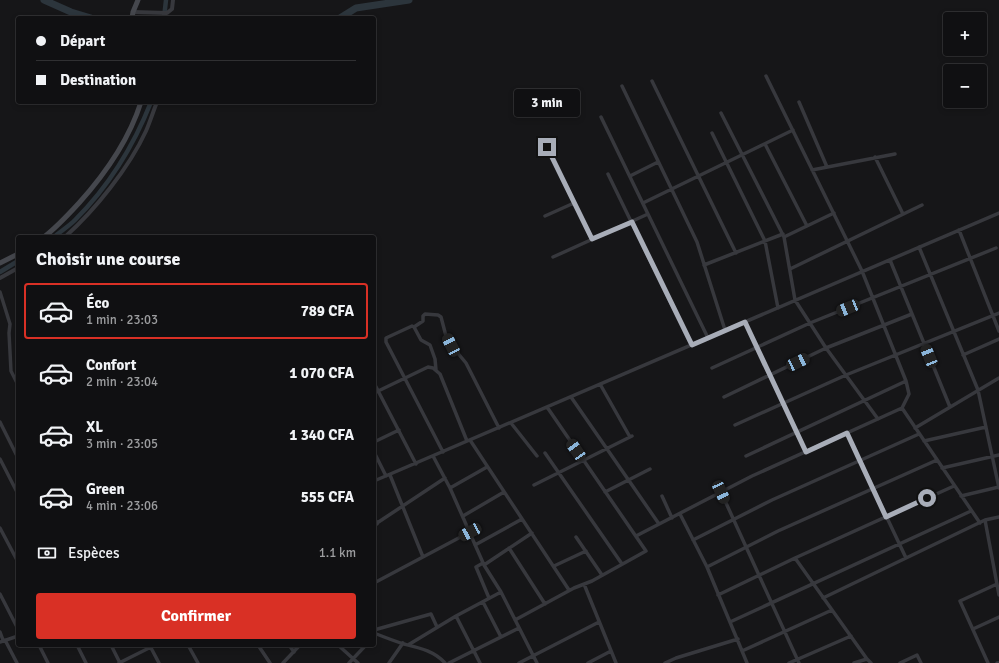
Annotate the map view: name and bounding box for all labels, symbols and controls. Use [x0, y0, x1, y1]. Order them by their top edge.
map controls [943, 12, 987, 108]
button: + [943, 12, 987, 56]
text: Départ [60, 32, 105, 50]
button: − [943, 64, 987, 108]
text: Destination [60, 71, 136, 89]
callout: 3 min [514, 89, 580, 117]
text: 3 min [531, 95, 563, 111]
route end [538, 138, 556, 156]
text: Choisir une course [36, 248, 180, 270]
icon: car [38, 293, 74, 329]
text: Éco [86, 294, 109, 312]
car [835, 298, 861, 318]
text: 789 CFA [301, 302, 354, 320]
text: 1 min · 23:03 [86, 312, 158, 328]
car [440, 332, 462, 358]
car [919, 343, 939, 369]
car [785, 351, 811, 373]
icon: car [38, 355, 74, 391]
text: Confort [86, 356, 136, 374]
text: 1 070 CFA [289, 364, 354, 382]
text: 2 min · 23:04 [86, 374, 158, 390]
icon: car [38, 417, 74, 453]
text: XL [86, 418, 103, 436]
text: 1 340 CFA [289, 426, 354, 444]
text: 3 min · 23:05 [86, 436, 158, 452]
car [564, 437, 588, 463]
icon: car [38, 479, 74, 515]
car [710, 479, 732, 505]
text: Green [86, 480, 125, 498]
text: 555 CFA [301, 488, 354, 506]
route start [918, 489, 936, 507]
text: 4 min · 23:06 [86, 498, 158, 514]
car [457, 521, 483, 543]
icon: cash [36, 542, 58, 564]
text: Espèces [68, 544, 120, 562]
text: 1.1 km [319, 545, 356, 561]
button: Confirmer [36, 593, 356, 639]

